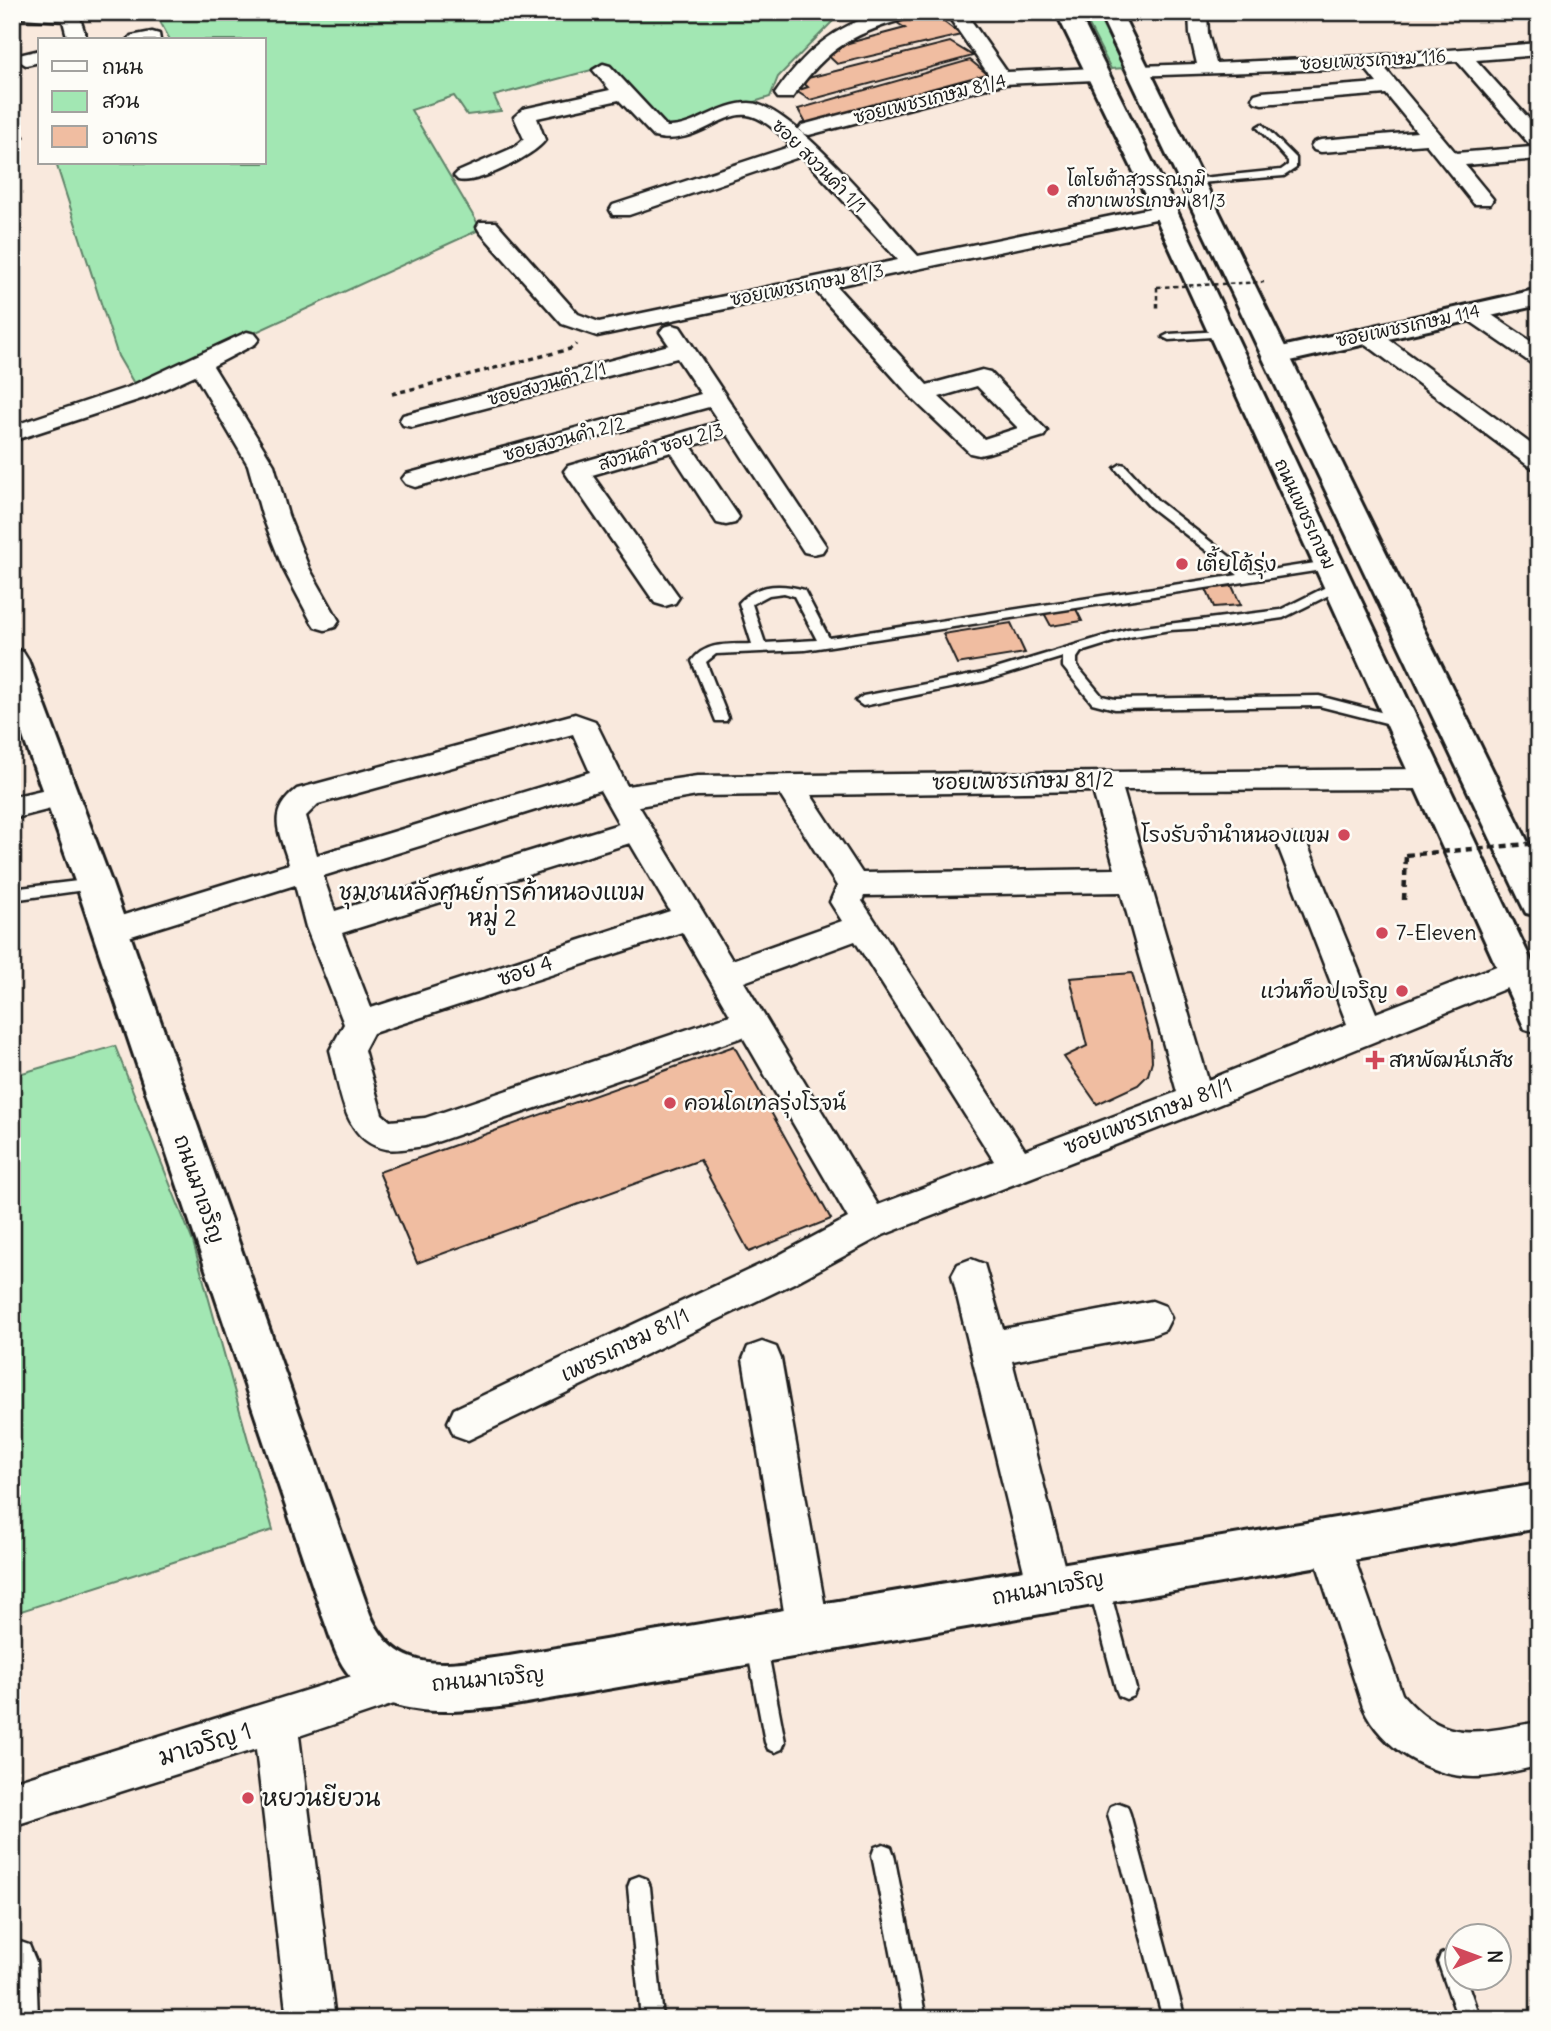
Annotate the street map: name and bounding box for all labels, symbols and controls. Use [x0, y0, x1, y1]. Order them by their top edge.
legend [38, 38, 266, 164]
street label: ซอยเพชรเกษม 116 [1299, 44, 1447, 75]
text: ถนน [102, 53, 143, 80]
street label: ซอยเพชรเกษม 81/4 [851, 68, 1009, 129]
text: สวน [102, 87, 139, 114]
street label: ซอย สงวนคำ 1/1 [768, 114, 871, 217]
text: อาคาร [102, 123, 158, 150]
place label: โตโยต้าสุวรรณภูมิ สาขาเพชรเกษม 81/3 [1067, 167, 1226, 212]
marker: โตโยต้าสุวรรณภูมิ สาขาเพชรเกษม 81/3 [1045, 182, 1061, 198]
street label: ซอยเพชรเกษม 81/3 [728, 258, 886, 311]
street label: ซอยเพชรเกษม 114 [1334, 299, 1482, 352]
street label: ซอยสงวนคำ 2/1 [485, 357, 609, 410]
street label: ซอยสงวนคำ 2/2 [501, 411, 627, 466]
street label: สงวนคำ ซอย 2/3 [596, 418, 726, 475]
street label: ถนนเพชรเกษม [1270, 455, 1341, 573]
place label: เตี้ยโต้รุ่ง [1196, 545, 1277, 580]
marker: เตี้ยโต้รุ่ง [1174, 556, 1190, 572]
street label: ซอยเพชรเกษม 81/2 [932, 765, 1114, 796]
place label: โรงรับจำนำหนองแขม [1141, 821, 1330, 848]
marker: โรงรับจำนำหนองแขม [1336, 827, 1352, 843]
district label: ชุมชนหลังศูนย์การค้าหนองแขม หมู่ 2 [339, 876, 645, 936]
place label: 7-Eleven [1396, 919, 1477, 946]
marker: 7-Eleven [1374, 925, 1390, 941]
street label: ซอย 4 [494, 949, 556, 992]
place label: แว่นท็อปเจริญ [1260, 977, 1388, 1004]
marker: แว่นท็อปเจริญ [1394, 983, 1410, 999]
place label: สหพัฒน์เภสัช [1389, 1046, 1513, 1073]
marker: สหพัฒน์เภสัช [1367, 1052, 1383, 1068]
street label: ซอยเพชรเกษม 81/1 [1060, 1071, 1236, 1160]
place label: คอนโดเทลรุ่งโรจน์ [684, 1089, 846, 1119]
marker: คอนโดเทลรุ่งโรจน์ [662, 1095, 678, 1111]
street label: ถนนมาเจริญ [168, 1131, 231, 1247]
street label: เพชรเกษม 81/1 [556, 1302, 694, 1387]
street label: ถนนมาเจริญ [990, 1564, 1106, 1611]
street label: ถนนมาเจริญ [430, 1660, 545, 1697]
street label: มาเจริญ 1 [154, 1715, 255, 1771]
place label: หยวนยียวน [262, 1782, 380, 1812]
marker: หยวนยียวน [240, 1790, 256, 1806]
north arrow [1442, 1923, 1512, 1993]
text: N [1483, 1950, 1507, 1963]

